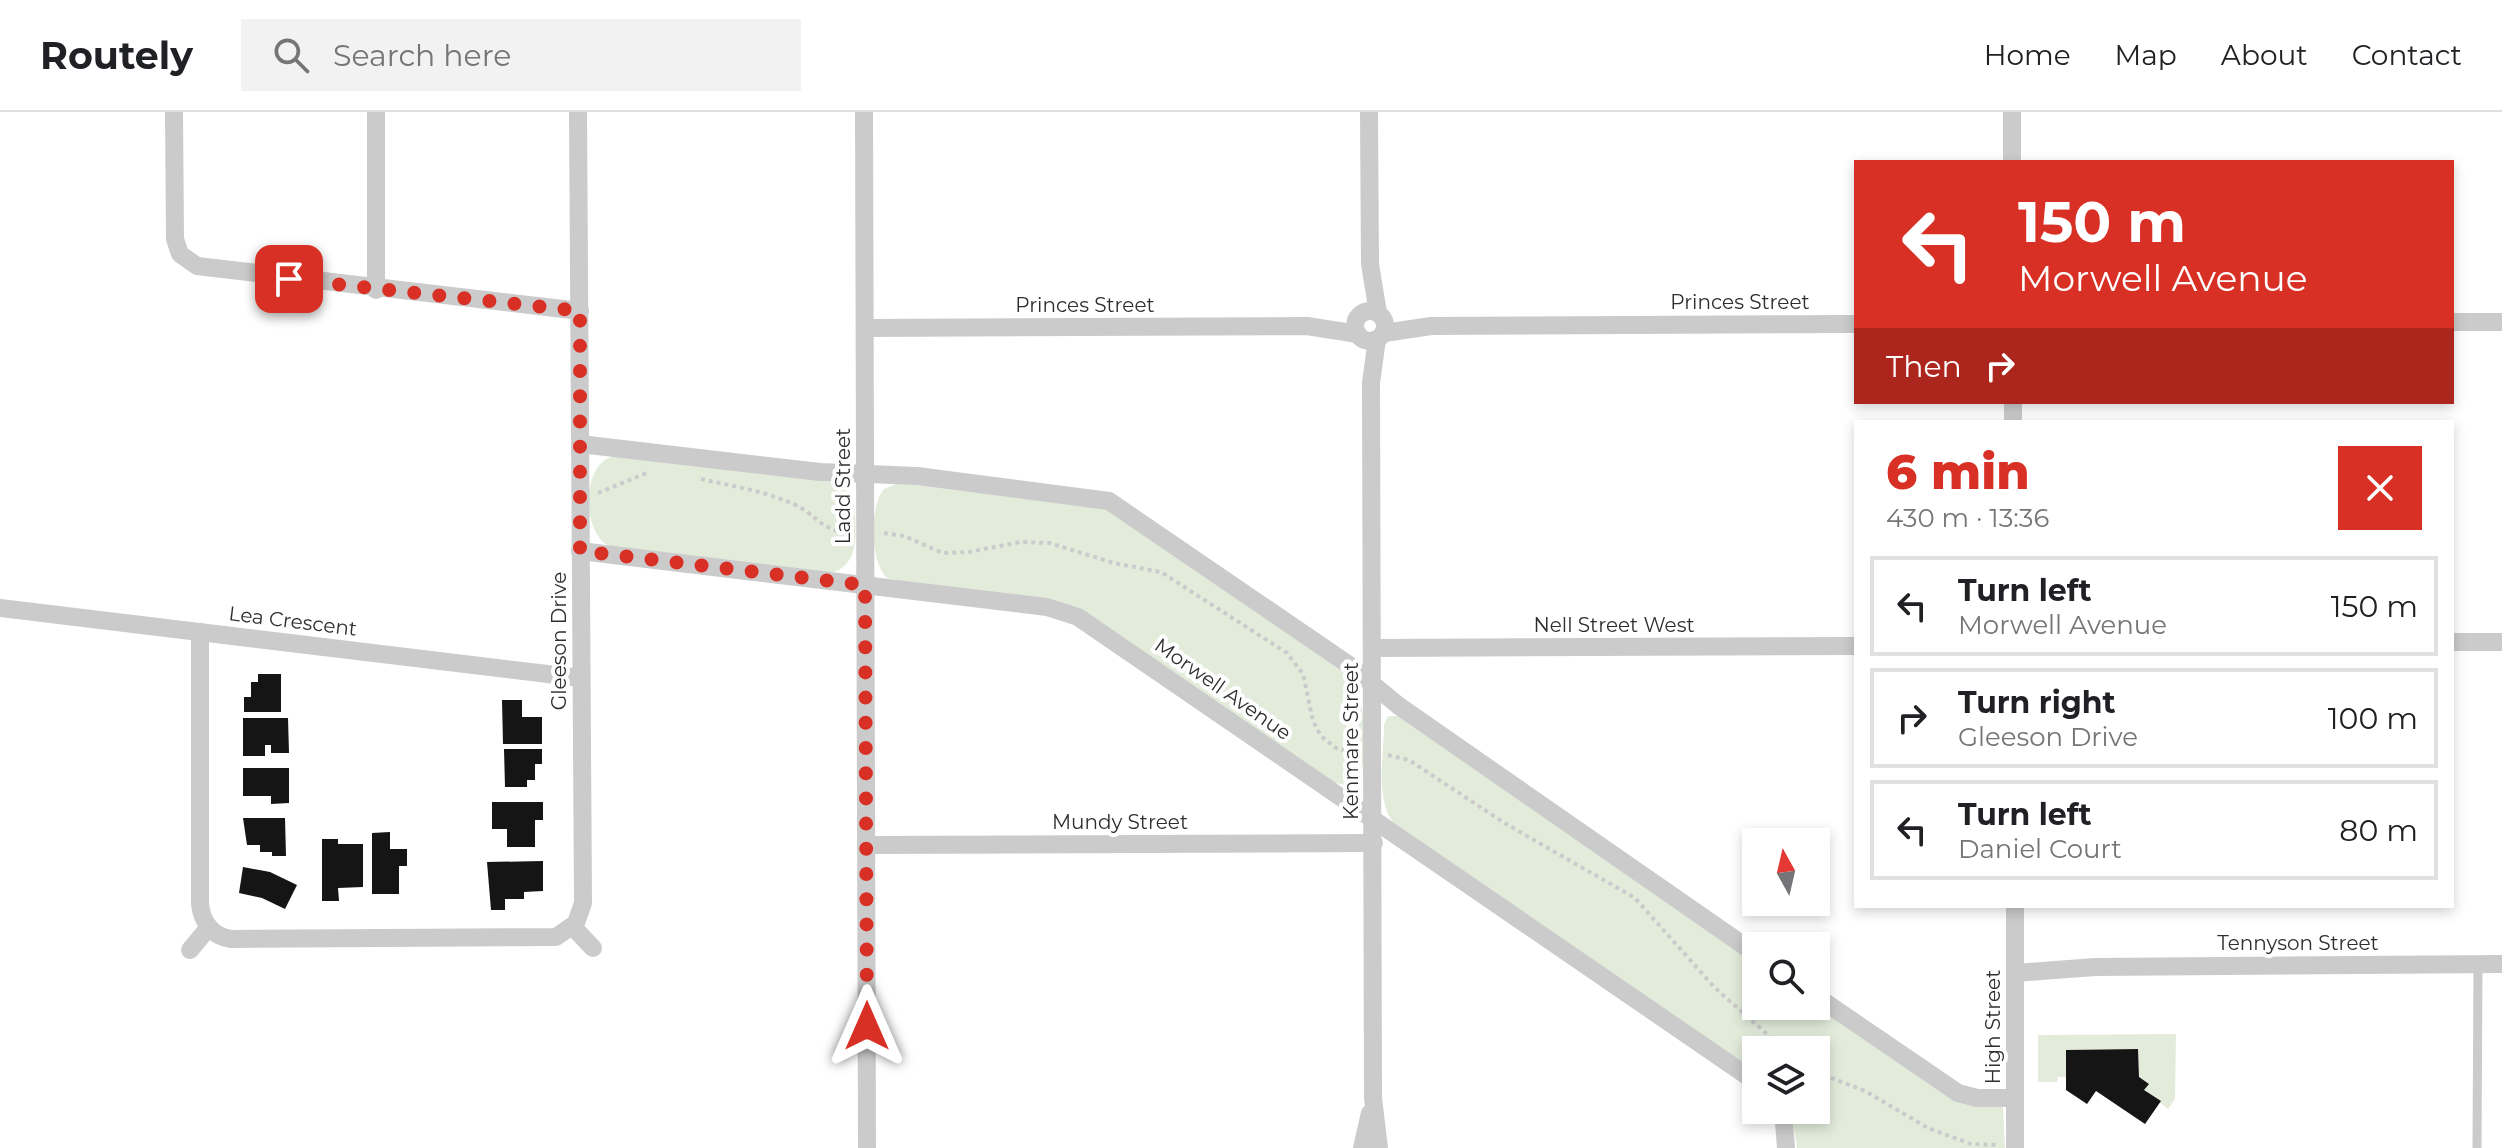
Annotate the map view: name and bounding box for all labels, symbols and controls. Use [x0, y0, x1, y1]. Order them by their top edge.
search box [241, 19, 801, 91]
text: Routely [40, 32, 193, 79]
icon: search [269, 33, 313, 77]
text: Search here [333, 37, 511, 74]
text: Home [1984, 38, 2071, 72]
text: Map [2115, 38, 2177, 72]
text: About [2221, 38, 2308, 72]
text: Contact [2352, 38, 2462, 72]
text: 150 m [2018, 188, 2186, 256]
icon: left [1886, 192, 1990, 296]
pin [255, 245, 323, 313]
text: Morwell Avenue [2018, 256, 2307, 300]
icon: arrive [267, 257, 311, 301]
street label: Princes Street [1670, 290, 1810, 314]
street label: Princes Street [1015, 293, 1155, 317]
icon: right [1978, 344, 2022, 388]
text: Then [1886, 348, 1962, 385]
street label: Ladd Street [831, 428, 855, 544]
text: 6 min [1886, 443, 2030, 501]
button: close [2338, 446, 2422, 530]
text: 430 m · 13:36 [1886, 502, 2049, 534]
street label: Gleeson Drive [547, 572, 571, 710]
text: Turn left [1958, 572, 2091, 609]
icon: left [1890, 584, 1934, 628]
text: 150 m [2331, 588, 2418, 625]
street label: Lea Crescent [227, 601, 359, 641]
text: Morwell Avenue [1958, 609, 2167, 641]
street label: Nell Street West [1533, 613, 1695, 637]
street label: Morwell Avenue [1150, 633, 1296, 745]
street label: Kenmare Street [1339, 662, 1363, 820]
text: Turn right [1958, 684, 2115, 721]
icon: right [1890, 696, 1934, 740]
text: 100 m [2328, 700, 2418, 737]
text: Gleeson Drive [1958, 721, 2138, 753]
text: Turn left [1958, 796, 2091, 833]
icon: left [1890, 808, 1934, 852]
street label: Mundy Street [1052, 810, 1188, 834]
text: 80 m [2339, 812, 2418, 849]
north arrow [1742, 828, 1830, 916]
map controls [1742, 828, 1830, 1124]
text: Daniel Court [1958, 833, 2122, 865]
street label: Tennyson Street [2217, 931, 2379, 955]
button: search [1742, 932, 1830, 1020]
street label: High Street [1981, 970, 2005, 1084]
position arrow [825, 984, 909, 1068]
button: layers [1742, 1036, 1830, 1124]

